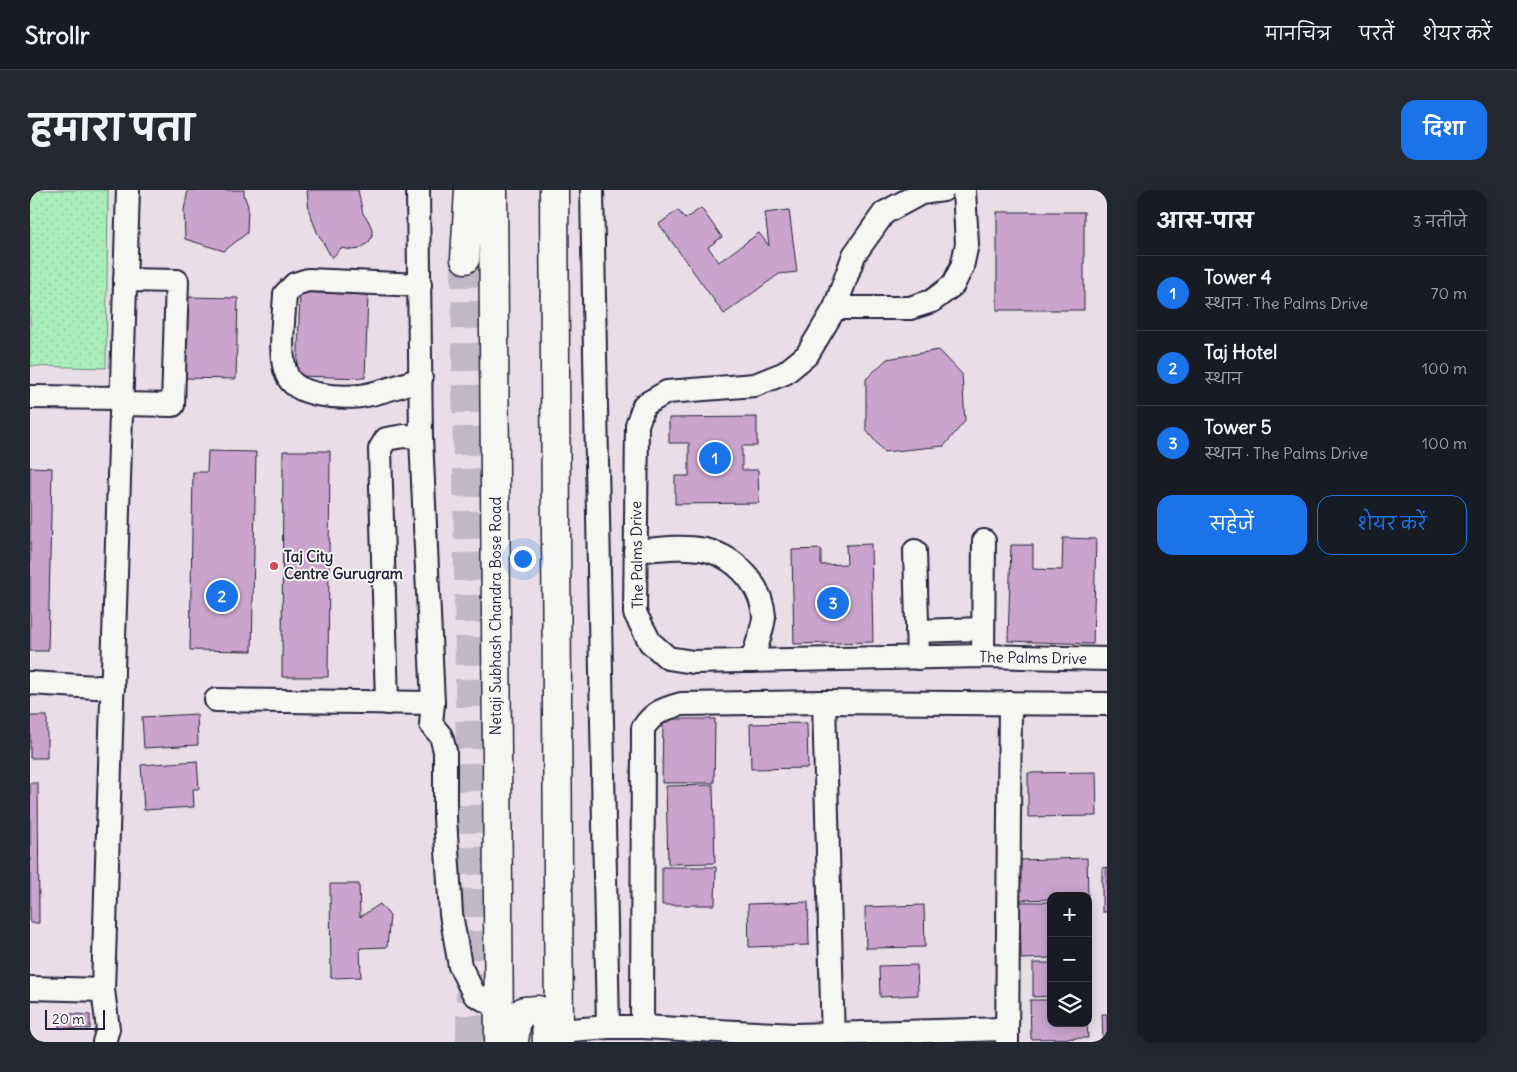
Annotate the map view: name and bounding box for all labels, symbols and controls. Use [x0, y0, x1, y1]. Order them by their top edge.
text: Strollr [25, 20, 90, 50]
text: मानचित्र [1265, 22, 1331, 45]
text: परतें [1359, 22, 1394, 45]
text: शेयर करें [1422, 22, 1492, 45]
button: दिशा [1401, 100, 1487, 160]
text: हमारा पता [30, 105, 194, 149]
text: आस-पास [1157, 207, 1254, 234]
text: 3 नतीजे [1413, 211, 1467, 231]
text: Tower 4 [1204, 265, 1272, 289]
text: 1 [1170, 283, 1176, 303]
text: 70 m [1431, 283, 1467, 303]
text: स्थान · The Palms Drive [1204, 293, 1368, 313]
text: Taj Hotel [1204, 340, 1277, 364]
text: 2 [1169, 358, 1177, 378]
text: 100 m [1422, 358, 1467, 378]
text: स्थान [1204, 368, 1242, 388]
text: Tower 5 [1204, 415, 1272, 439]
text: 3 [1168, 433, 1178, 453]
text: 100 m [1422, 433, 1467, 453]
pin: 1 [699, 439, 731, 477]
text: स्थान · The Palms Drive [1204, 443, 1368, 463]
button: सहेजें [1157, 495, 1307, 555]
button: शेयर करें [1317, 495, 1467, 555]
street label: Netaji Subhash Chandra Bose Road [486, 497, 505, 735]
street label: The Palms Drive [626, 501, 647, 609]
your location [510, 546, 536, 572]
place label: Taj City Centre Gurugram [284, 547, 403, 584]
marker: Taj City Centre Gurugram [268, 560, 280, 572]
pin: 2 [206, 577, 238, 615]
pin: 3 [817, 584, 849, 622]
street label: The Palms Drive [979, 647, 1087, 668]
map controls [1047, 892, 1092, 1027]
button: + [1047, 892, 1092, 937]
button: − [1047, 937, 1092, 982]
button: layers [1047, 982, 1092, 1027]
scale bar [45, 1007, 105, 1030]
text: 20 m [52, 1010, 85, 1028]

